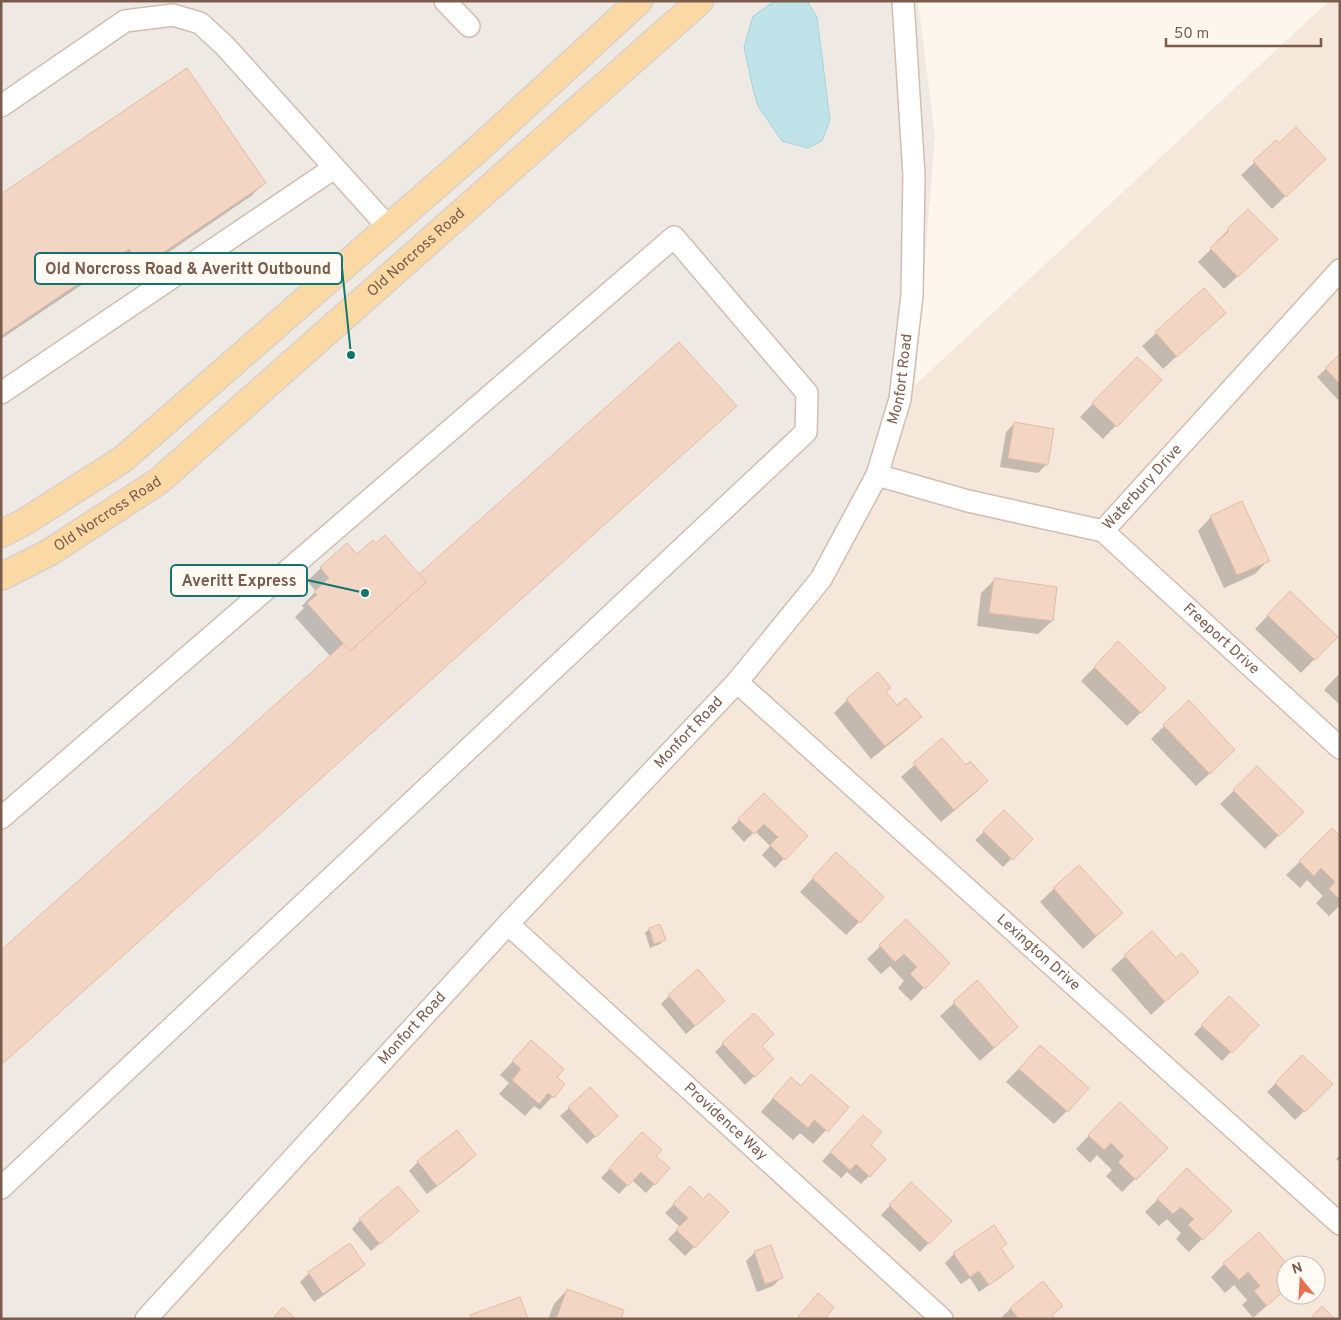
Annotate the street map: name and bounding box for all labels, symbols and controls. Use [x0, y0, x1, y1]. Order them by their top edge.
scale bar [1166, 15, 1321, 47]
text: 50 m [1174, 25, 1209, 44]
street label: Old Norcross Road [363, 204, 469, 301]
callout: Old Norcross Road & Averitt Outbound [35, 253, 342, 284]
text: Old Norcross Road & Averitt Outbound [45, 260, 331, 280]
street label: Monfort Road [883, 333, 917, 427]
street label: Waterbury Drive [1099, 440, 1187, 534]
street label: Old Norcross Road [50, 472, 165, 556]
callout: Averitt Express [171, 565, 307, 596]
text: Averitt Express [181, 572, 297, 592]
street label: Freeport Drive [1179, 599, 1263, 679]
street label: Monfort Road [650, 693, 727, 773]
street label: Lexington Drive [992, 910, 1084, 995]
street label: Monfort Road [374, 988, 450, 1069]
street label: Providence Way [679, 1079, 771, 1165]
north arrow [1276, 1255, 1326, 1305]
text: N [1290, 1259, 1305, 1279]

